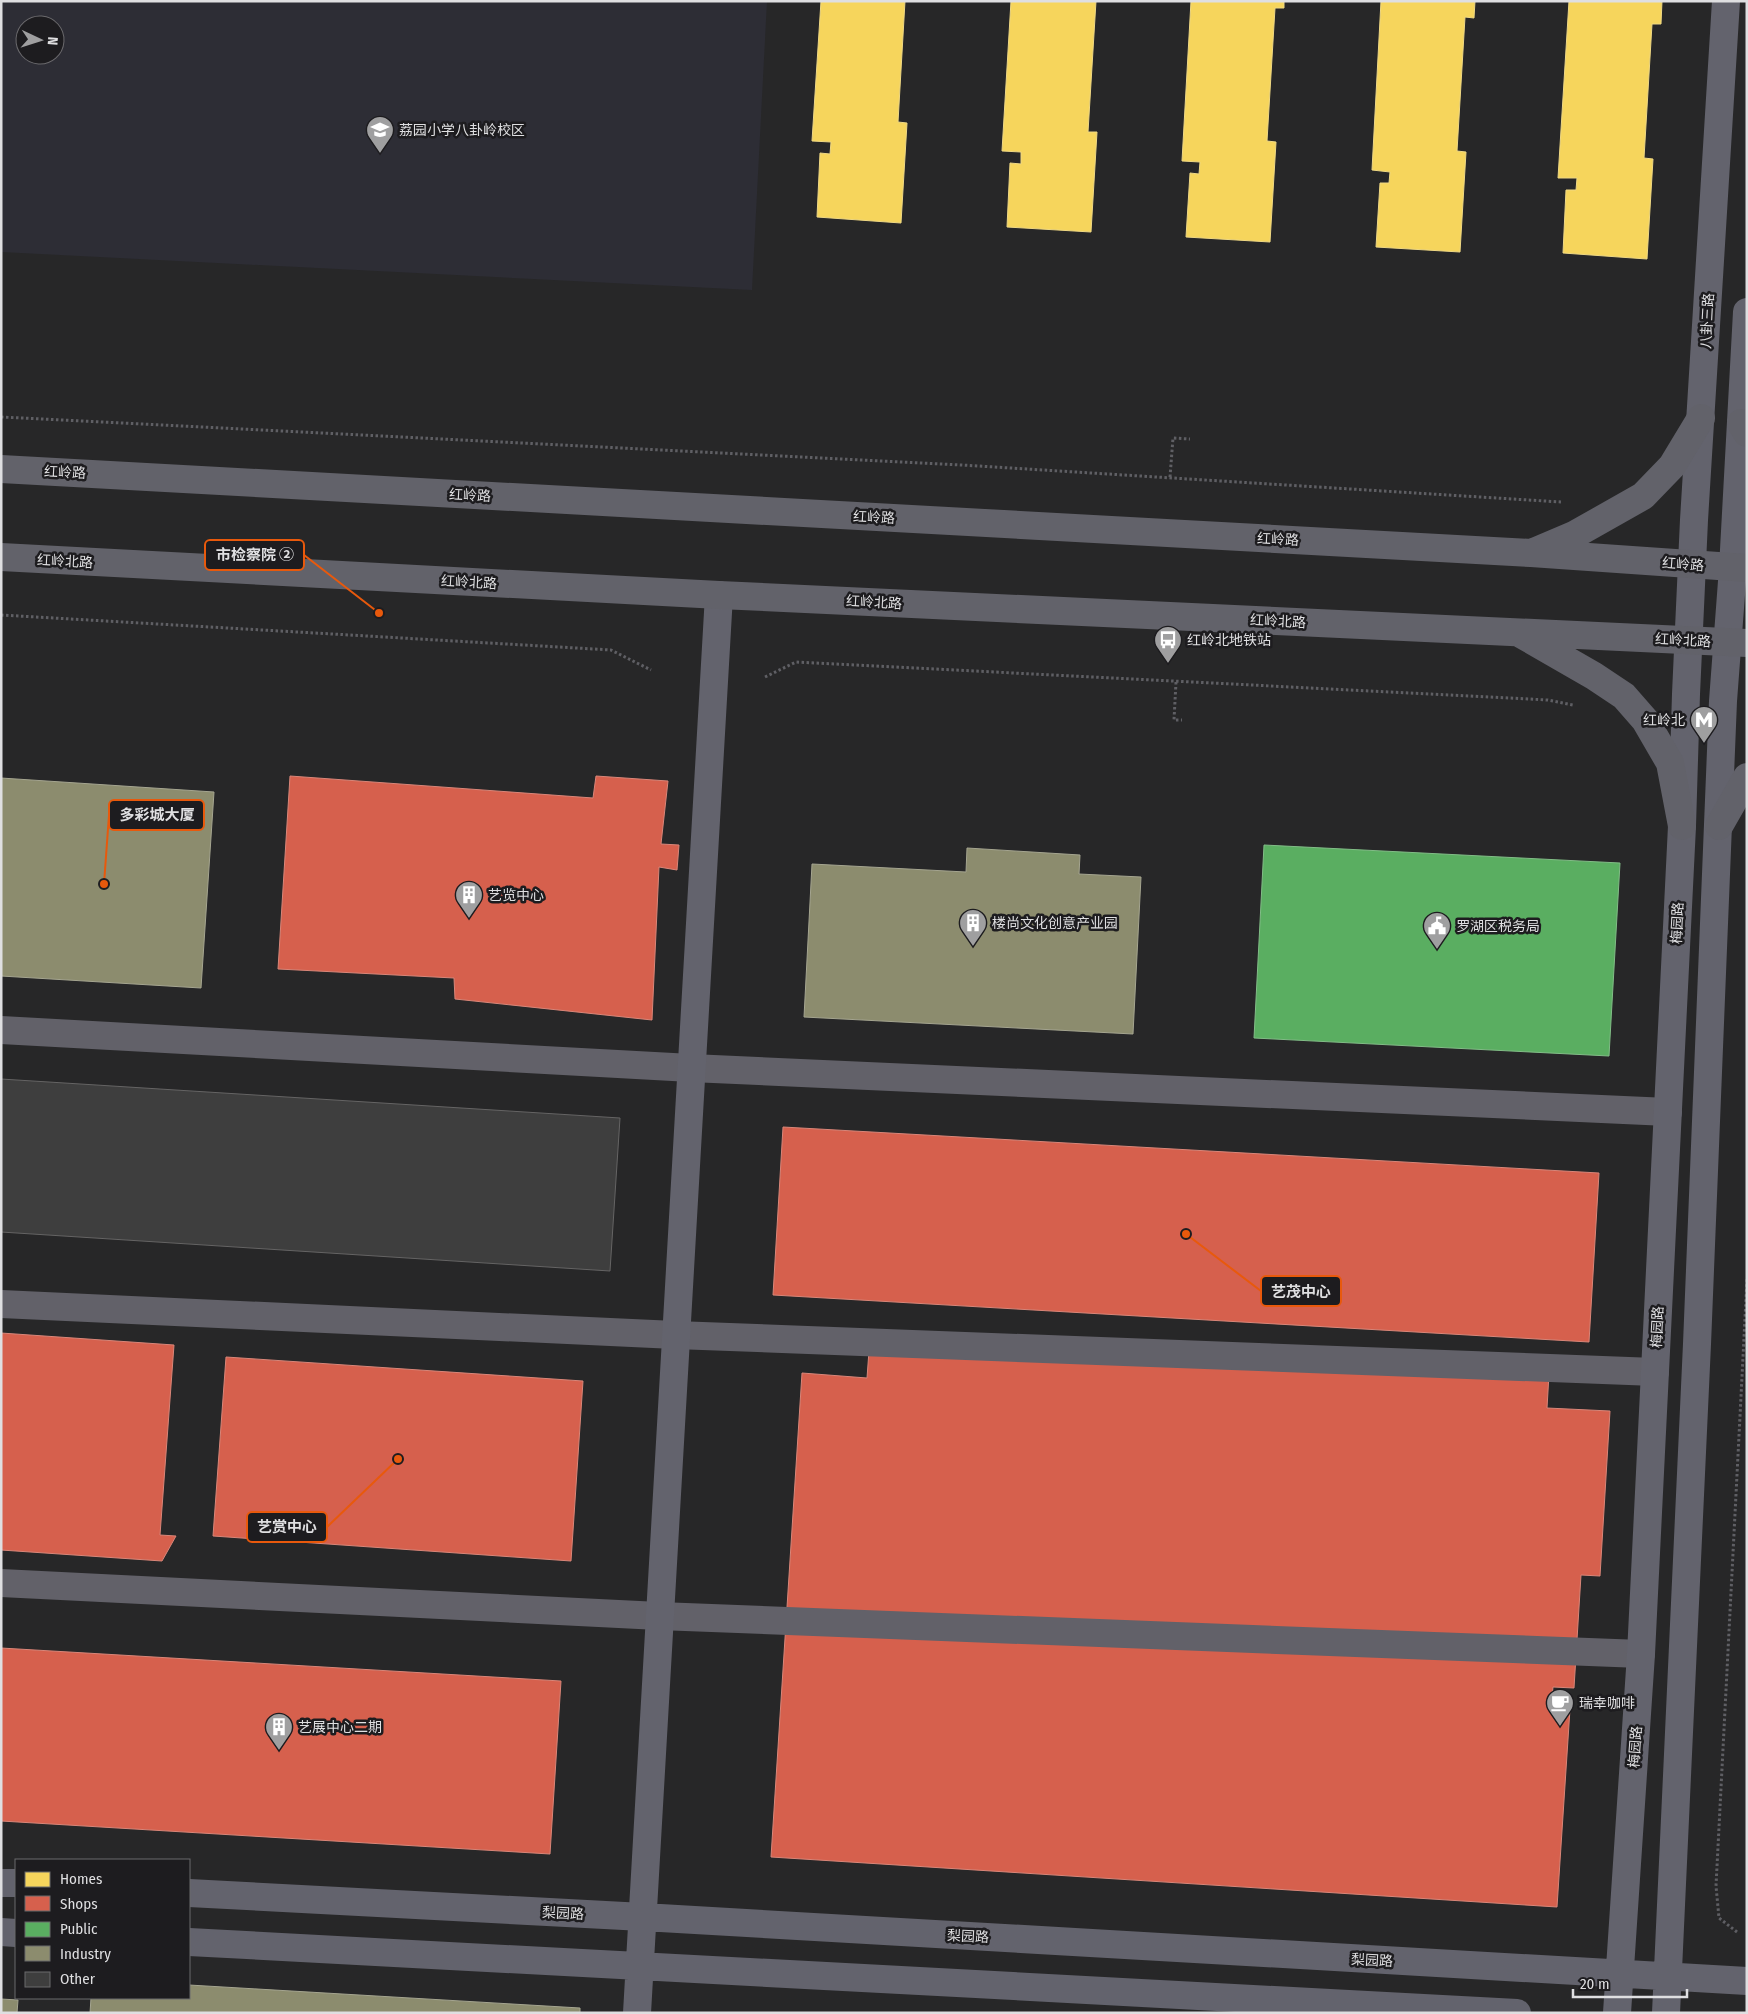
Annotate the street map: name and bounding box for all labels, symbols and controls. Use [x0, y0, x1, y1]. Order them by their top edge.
north arrow [15, 15, 65, 65]
text: N [44, 36, 61, 46]
school or university icon: 荔园小学八卦岭校区 [365, 115, 395, 154]
place label: 荔园小学八卦岭校区 [399, 122, 525, 139]
street label: 八卦三路 [1698, 293, 1717, 349]
street label: 红岭路 [44, 463, 86, 482]
street label: 红岭路 [449, 486, 491, 505]
street label: 红岭路 [853, 508, 895, 527]
street label: 红岭路 [1257, 530, 1299, 549]
callout: 市检察院 ② [205, 540, 304, 570]
text: 市检察院 ② [216, 546, 294, 564]
street label: 红岭北路 [37, 552, 93, 571]
street label: 红岭路 [1661, 555, 1705, 574]
street label: 红岭北路 [441, 573, 497, 592]
street label: 红岭北路 [846, 593, 902, 612]
street label: 红岭北路 [1250, 612, 1306, 631]
bus stop icon: 红岭北地铁站 [1153, 625, 1183, 664]
street label: 红岭北路 [1655, 631, 1711, 650]
place label: 红岭北地铁站 [1187, 632, 1271, 649]
metro station icon: 红岭北 [1689, 705, 1719, 744]
place label: 红岭北 [1643, 712, 1685, 729]
callout: 多彩城大厦 [109, 800, 204, 830]
text: 多彩城大厦 [119, 806, 195, 824]
building icon: 艺览中心 [454, 880, 484, 919]
place label: 艺览中心 [488, 887, 544, 904]
street label: 梅园路 [1668, 902, 1687, 944]
building icon: 楼尚文化创意产业园 [958, 908, 988, 947]
public building icon: 罗湖区税务局 [1422, 911, 1452, 950]
place label: 楼尚文化创意产业园 [992, 915, 1118, 932]
place label: 罗湖区税务局 [1456, 918, 1540, 935]
callout: 艺茂中心 [1261, 1276, 1341, 1306]
text: 艺茂中心 [1271, 1283, 1331, 1301]
street label: 梅园路 [1648, 1306, 1667, 1348]
callout: 艺赏中心 [247, 1512, 327, 1542]
text: 艺赏中心 [257, 1518, 317, 1536]
cafe icon: 瑞幸咖啡 [1545, 1688, 1575, 1727]
place label: 瑞幸咖啡 [1579, 1695, 1635, 1712]
building icon: 艺展中心二期 [264, 1712, 294, 1751]
place label: 艺展中心二期 [298, 1719, 382, 1736]
street label: 梅园路 [1626, 1725, 1645, 1769]
legend [15, 1859, 190, 1999]
text: Homes [60, 1870, 102, 1888]
text: Shops [60, 1895, 98, 1913]
street label: 梨园路 [542, 1904, 584, 1923]
text: Public [60, 1920, 98, 1938]
street label: 梨园路 [947, 1927, 989, 1946]
text: Industry [60, 1945, 111, 1963]
street label: 梨园路 [1351, 1951, 1393, 1970]
scale bar [1573, 1966, 1687, 1998]
text: Other [60, 1970, 96, 1988]
text: 20 m [1580, 1975, 1610, 1993]

